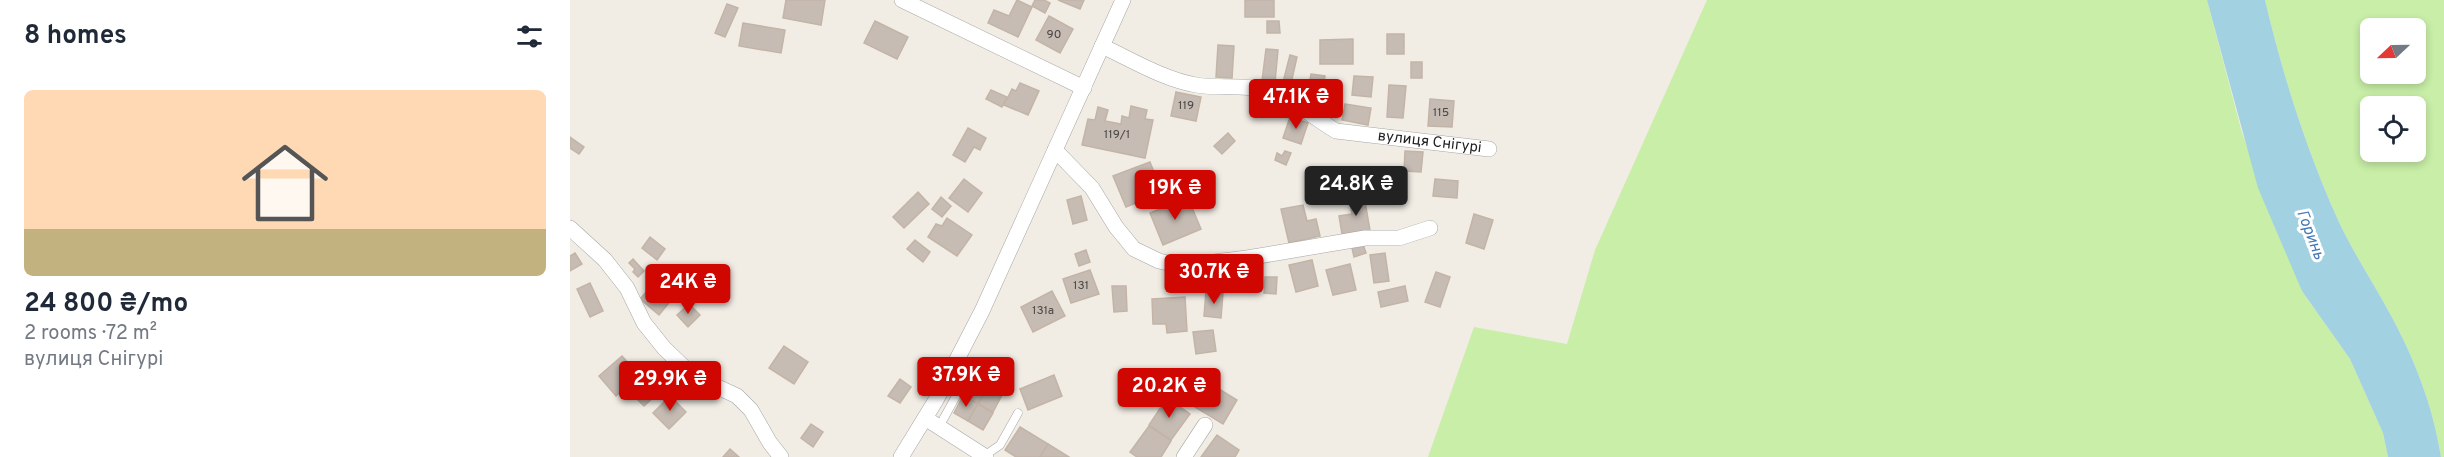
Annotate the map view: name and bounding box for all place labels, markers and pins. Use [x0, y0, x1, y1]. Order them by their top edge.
pin: 47.1K ₴ [1241, 79, 1351, 130]
pin: 24.8K ₴ [1301, 166, 1411, 217]
pin: 19K ₴ [1133, 170, 1217, 221]
pin: 30.7K ₴ [1159, 254, 1269, 305]
pin: 24K ₴ [646, 264, 730, 315]
pin: 37.9K ₴ [911, 357, 1021, 408]
pin: 29.9K ₴ [615, 361, 725, 412]
pin: 20.2K ₴ [1114, 368, 1224, 419]

